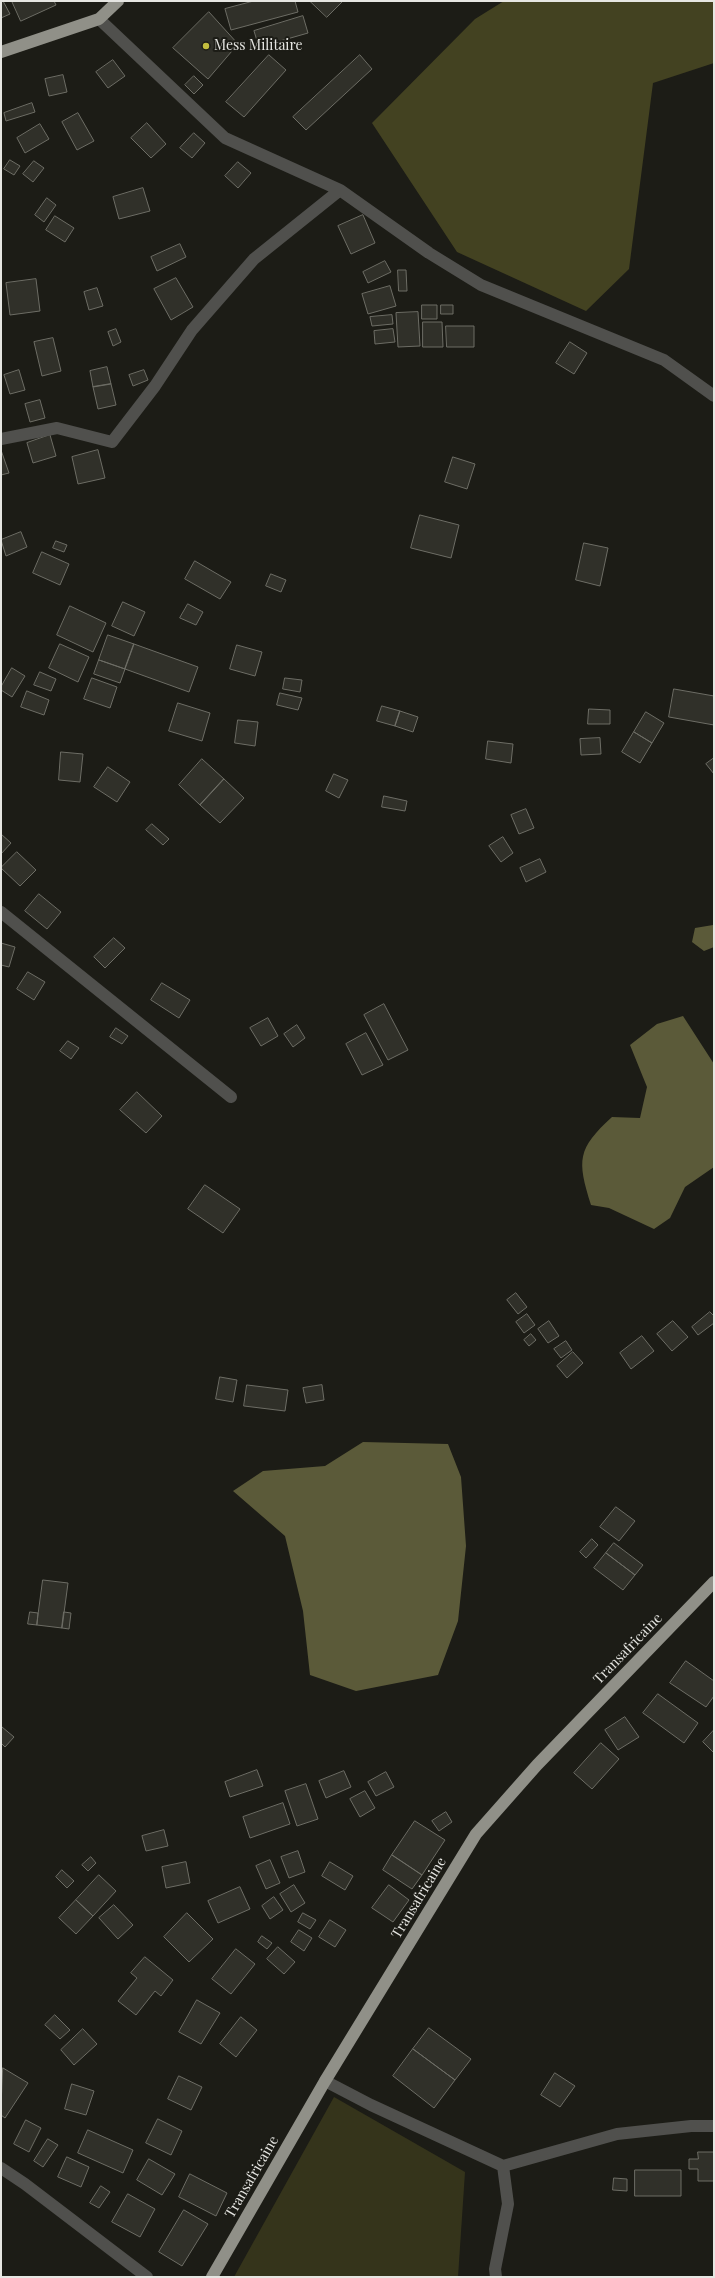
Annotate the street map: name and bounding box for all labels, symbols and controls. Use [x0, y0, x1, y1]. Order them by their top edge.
place label: Mess Militaire [214, 38, 302, 54]
marker: Mess Militaire [201, 41, 211, 51]
street label: Transafricaine [590, 1610, 666, 1688]
street label: Transafricaine [388, 1854, 450, 1942]
street label: Transafricaine [222, 2133, 282, 2221]

